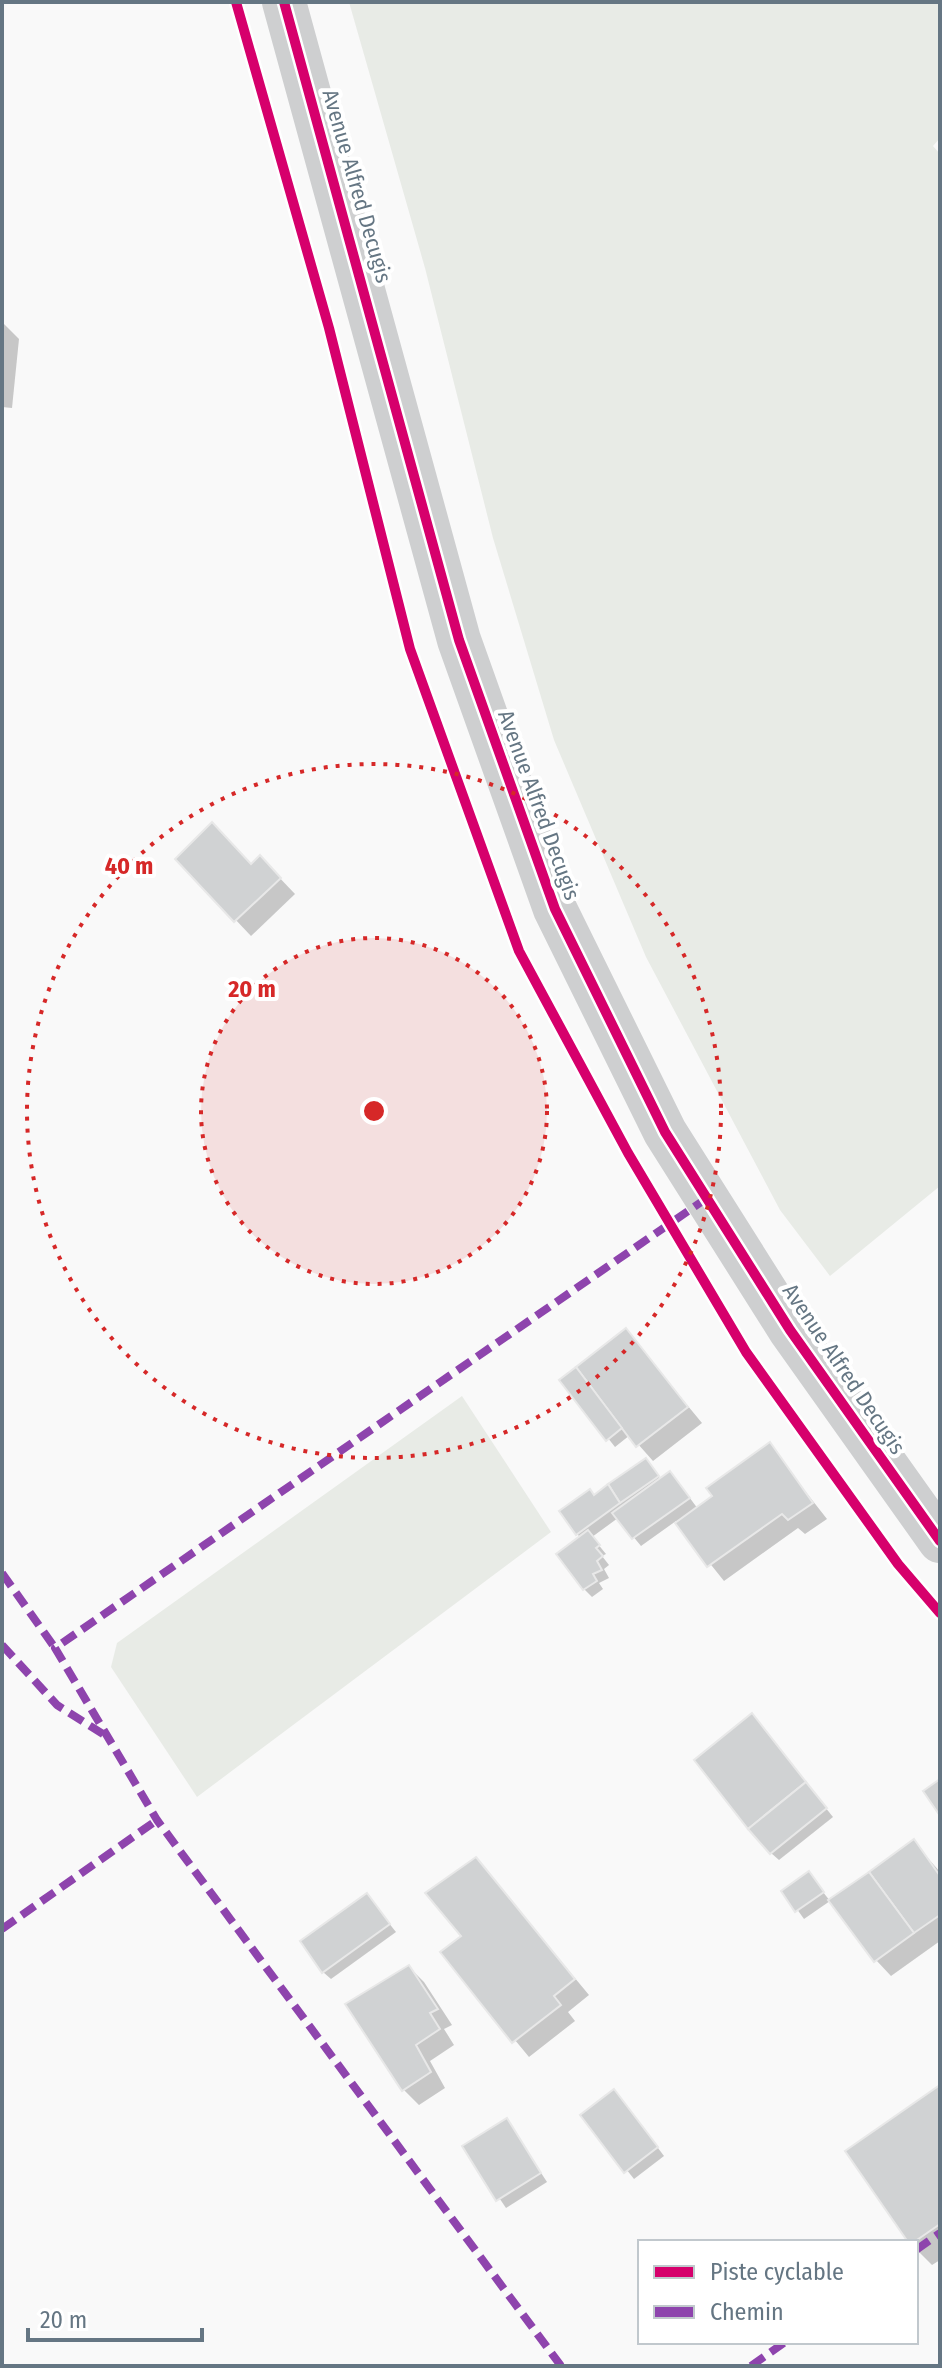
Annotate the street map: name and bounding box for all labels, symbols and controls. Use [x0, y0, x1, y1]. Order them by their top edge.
street label: Avenue Alfred Decugis [316, 86, 398, 286]
street label: Avenue Alfred Decugis [492, 706, 586, 904]
text: 40 m [105, 852, 153, 880]
text: 20 m [227, 975, 276, 1003]
centre of rings [360, 1097, 388, 1125]
street label: Avenue Alfred Decugis [777, 1279, 911, 1459]
legend [638, 2240, 918, 2344]
text: Piste cyclable [710, 2258, 844, 2286]
scale bar [28, 2292, 202, 2342]
text: Chemin [710, 2298, 784, 2326]
text: 20 m [40, 2306, 87, 2334]

